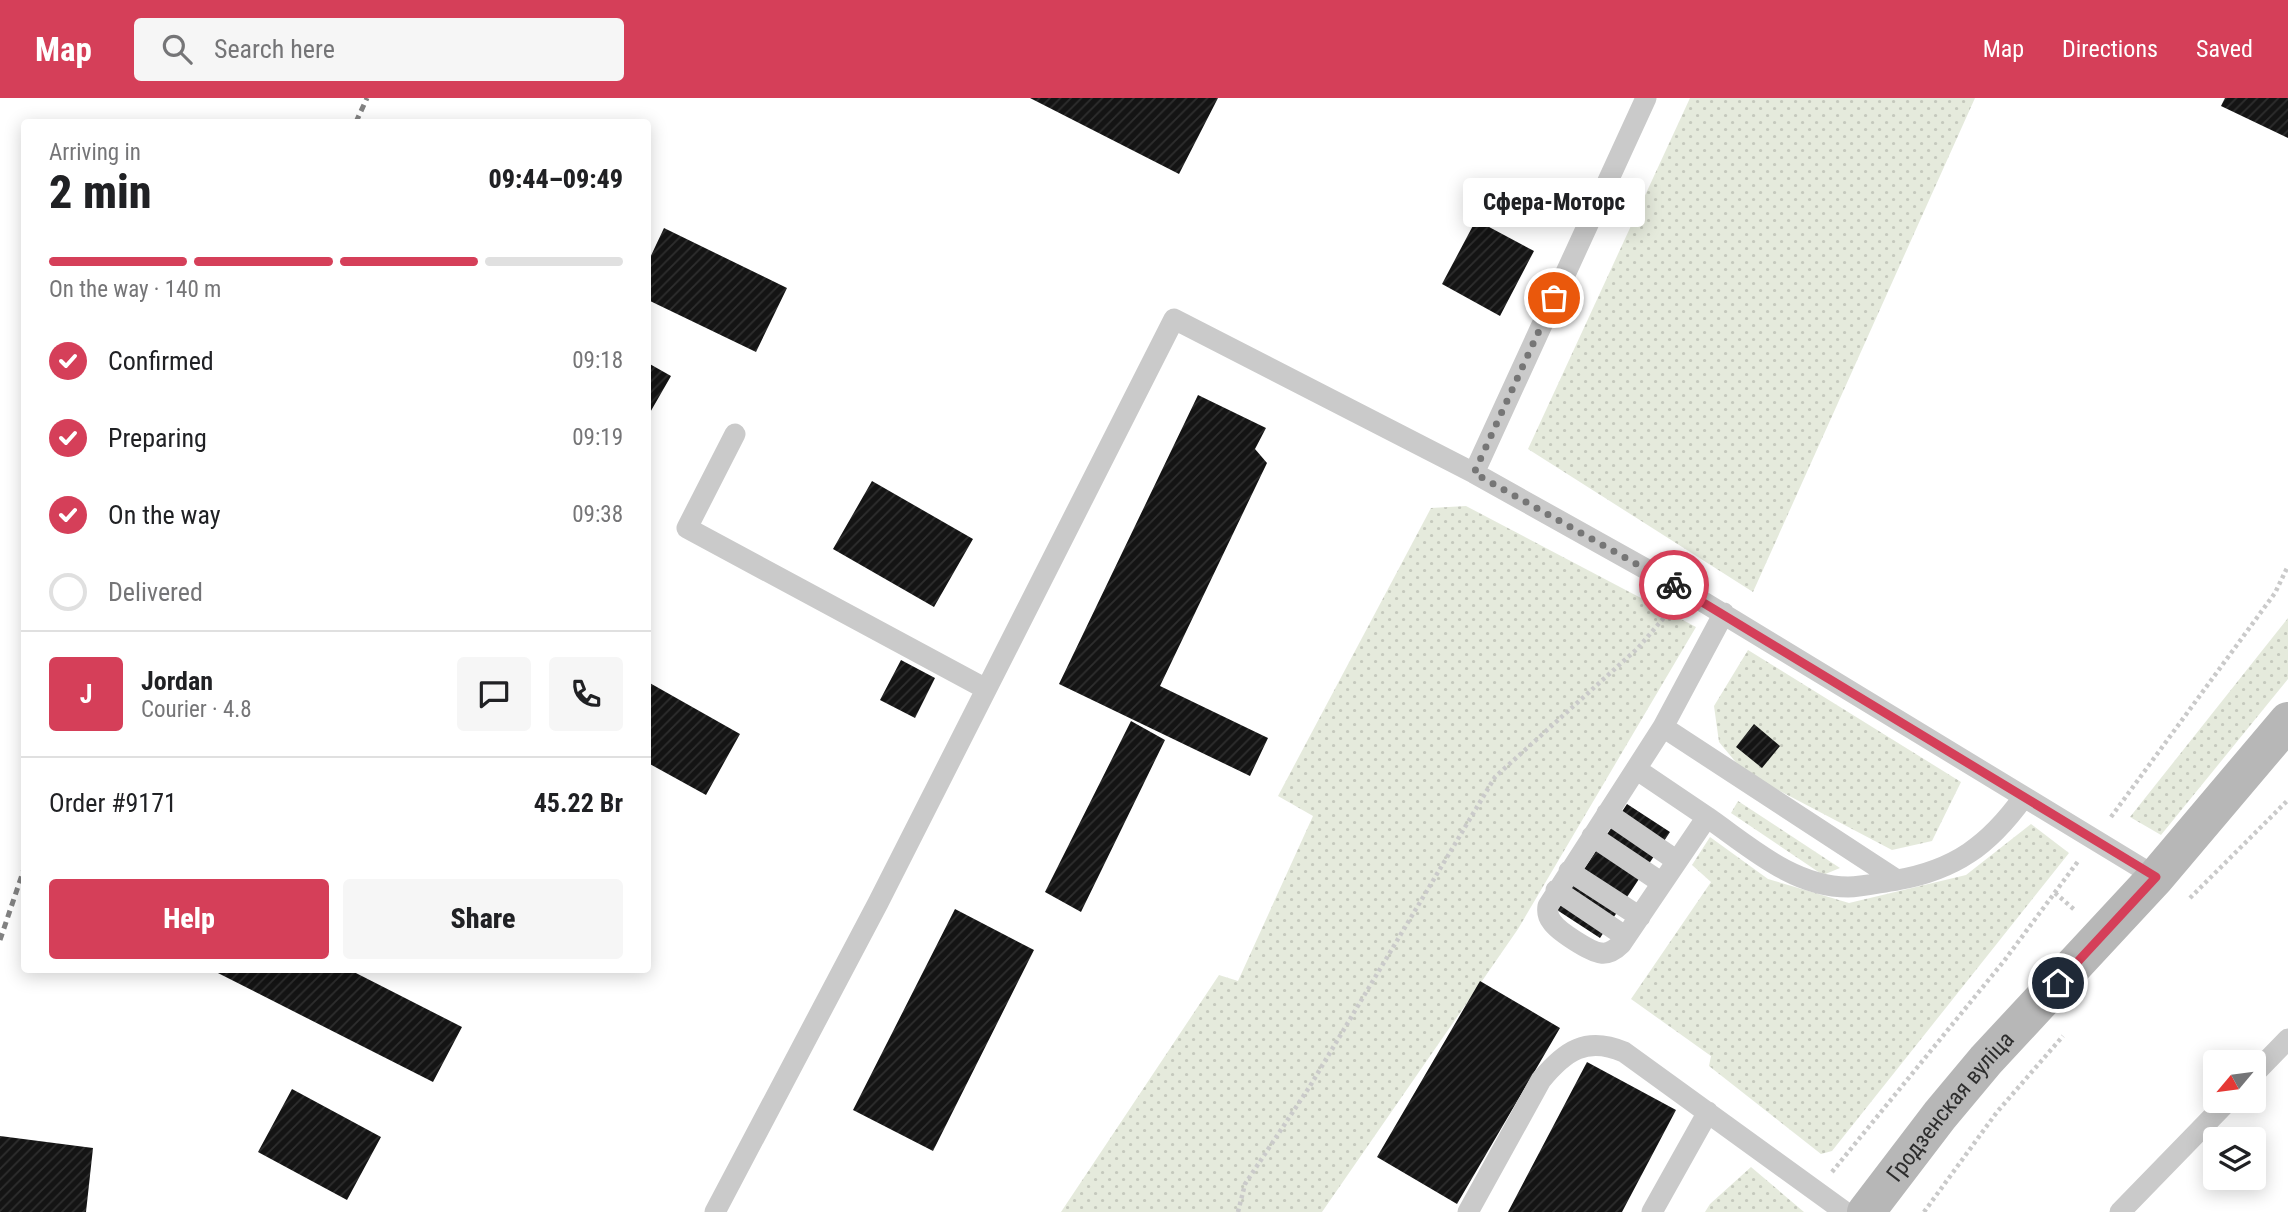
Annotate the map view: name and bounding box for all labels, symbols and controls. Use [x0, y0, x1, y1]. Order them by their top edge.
search box [134, 18, 624, 81]
text: Map [35, 30, 92, 69]
icon: search [158, 30, 196, 68]
text: Search here [214, 34, 335, 64]
text: Map [1983, 35, 2024, 63]
text: Directions [2062, 35, 2158, 63]
text: Saved [2196, 35, 2253, 63]
text: Arriving in [49, 139, 141, 166]
text: 09:44–09:49 [489, 164, 623, 194]
text: 2 min [49, 165, 152, 219]
callout: Сфера-Моторс [1463, 179, 1645, 228]
text: Сфера-Моторс [1483, 189, 1625, 216]
pin [1524, 268, 1584, 328]
text: On the way · 140 m [49, 276, 221, 303]
icon: bag [1535, 279, 1573, 317]
icon: check [49, 342, 87, 380]
text: Confirmed [108, 346, 214, 376]
text: 09:18 [572, 347, 623, 374]
icon: check [49, 419, 87, 457]
text: Preparing [108, 423, 207, 453]
text: 09:19 [572, 424, 623, 451]
icon: check [49, 496, 87, 534]
text: On the way [108, 500, 221, 530]
text: 09:38 [572, 501, 623, 528]
courier [1639, 550, 1709, 620]
icon: bike [1655, 566, 1693, 604]
text: Delivered [108, 577, 203, 607]
button: chat [457, 657, 531, 731]
button: phone [549, 657, 623, 731]
text: Jordan [141, 666, 213, 696]
text: J [80, 679, 92, 709]
text: Courier · 4.8 [141, 696, 252, 723]
text: Order #9171 [49, 788, 177, 818]
text: 45.22 Br [534, 788, 623, 818]
button: Help [49, 879, 329, 959]
button: Share [343, 879, 623, 959]
pin [2028, 953, 2088, 1013]
icon: home [2039, 964, 2077, 1002]
street label: Гродзенская вуліца [1881, 1026, 2020, 1187]
north arrow [2203, 1050, 2266, 1113]
map controls [2203, 1050, 2266, 1190]
button: layers [2203, 1127, 2266, 1190]

